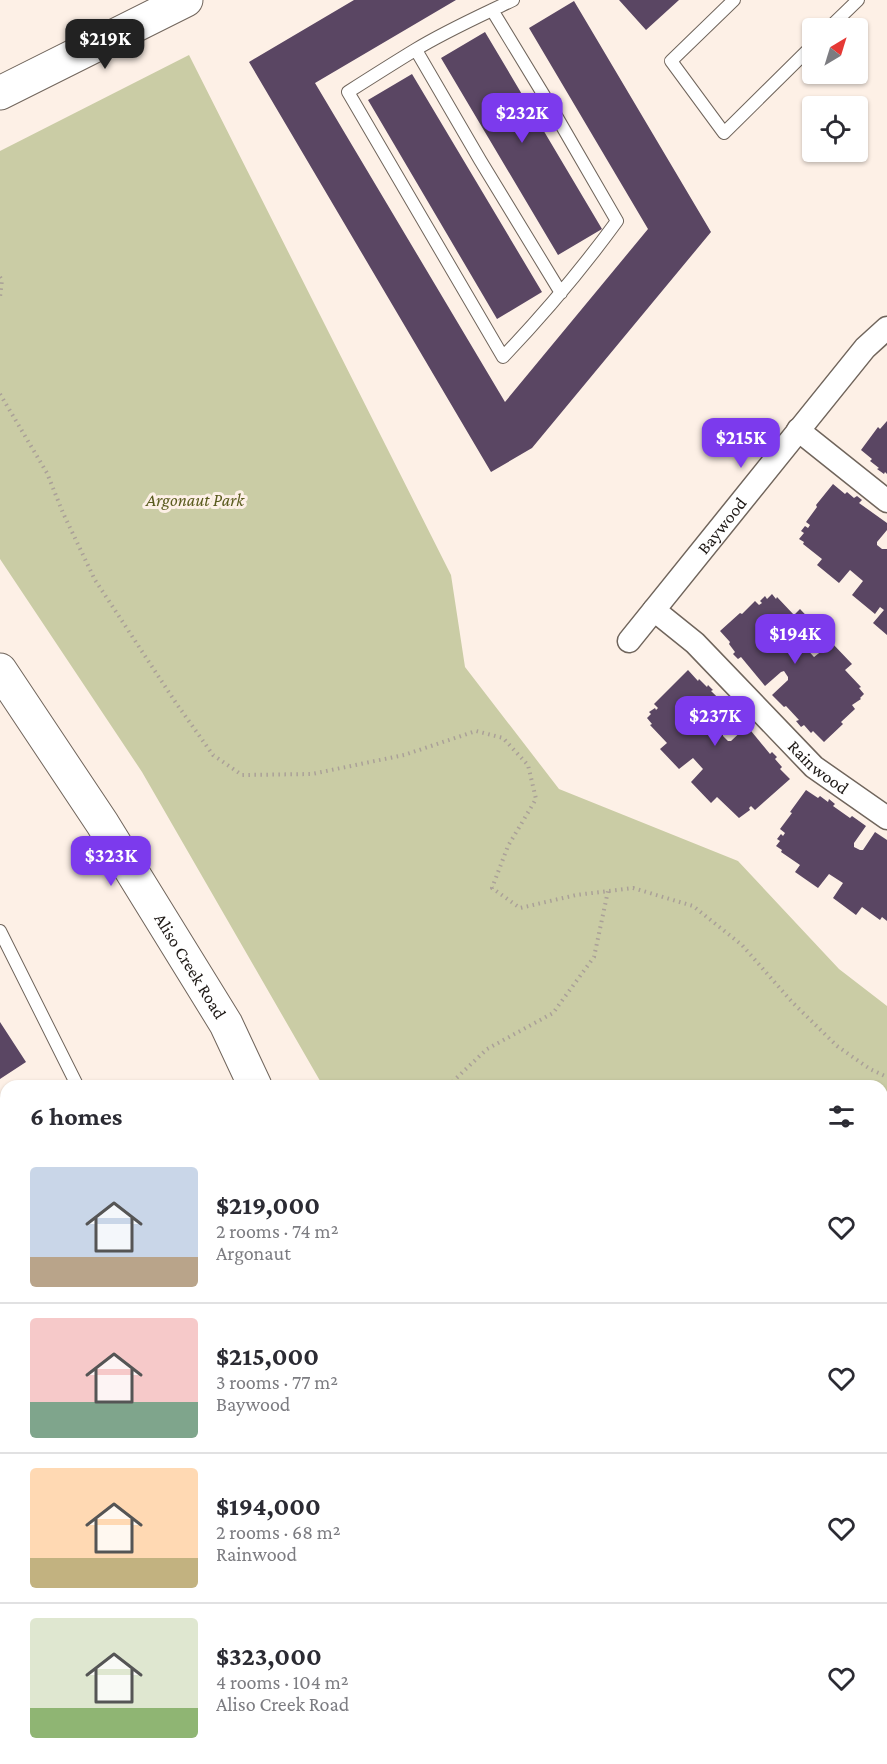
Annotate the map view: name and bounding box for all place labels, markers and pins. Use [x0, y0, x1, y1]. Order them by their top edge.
pin: $219K [63, 19, 147, 70]
pin: $232K [480, 93, 564, 144]
pin: $215K [699, 418, 783, 469]
pin: $194K [753, 614, 837, 665]
pin: $237K [673, 696, 757, 747]
pin: $323K [69, 836, 153, 887]

